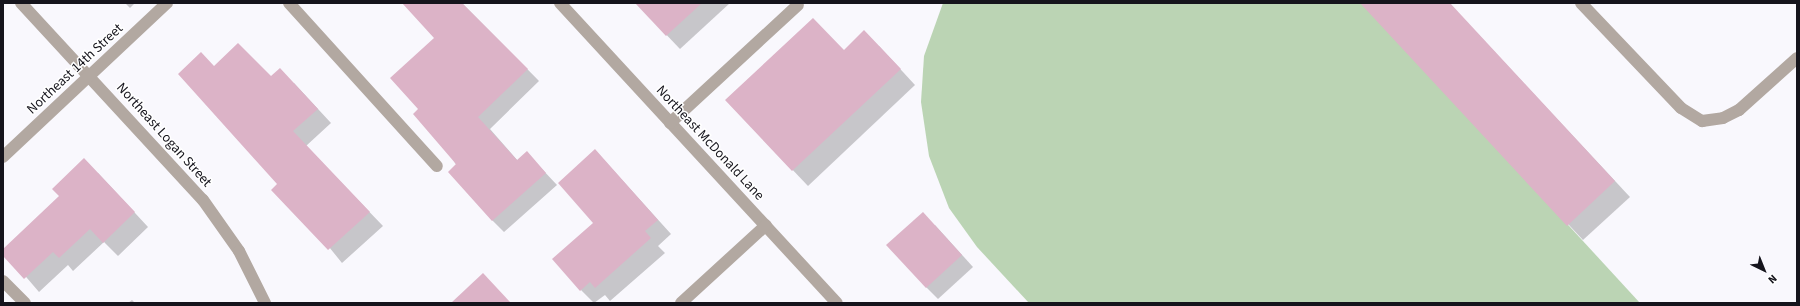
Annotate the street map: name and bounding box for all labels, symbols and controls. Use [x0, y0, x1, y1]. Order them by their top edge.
street label: Northeast 14th Street [24, 20, 126, 118]
street label: Northeast Logan Street [113, 79, 215, 191]
street label: Northeast McDonald Lane [652, 82, 768, 204]
north arrow [1744, 250, 1784, 290]
text: N [1765, 271, 1780, 287]

